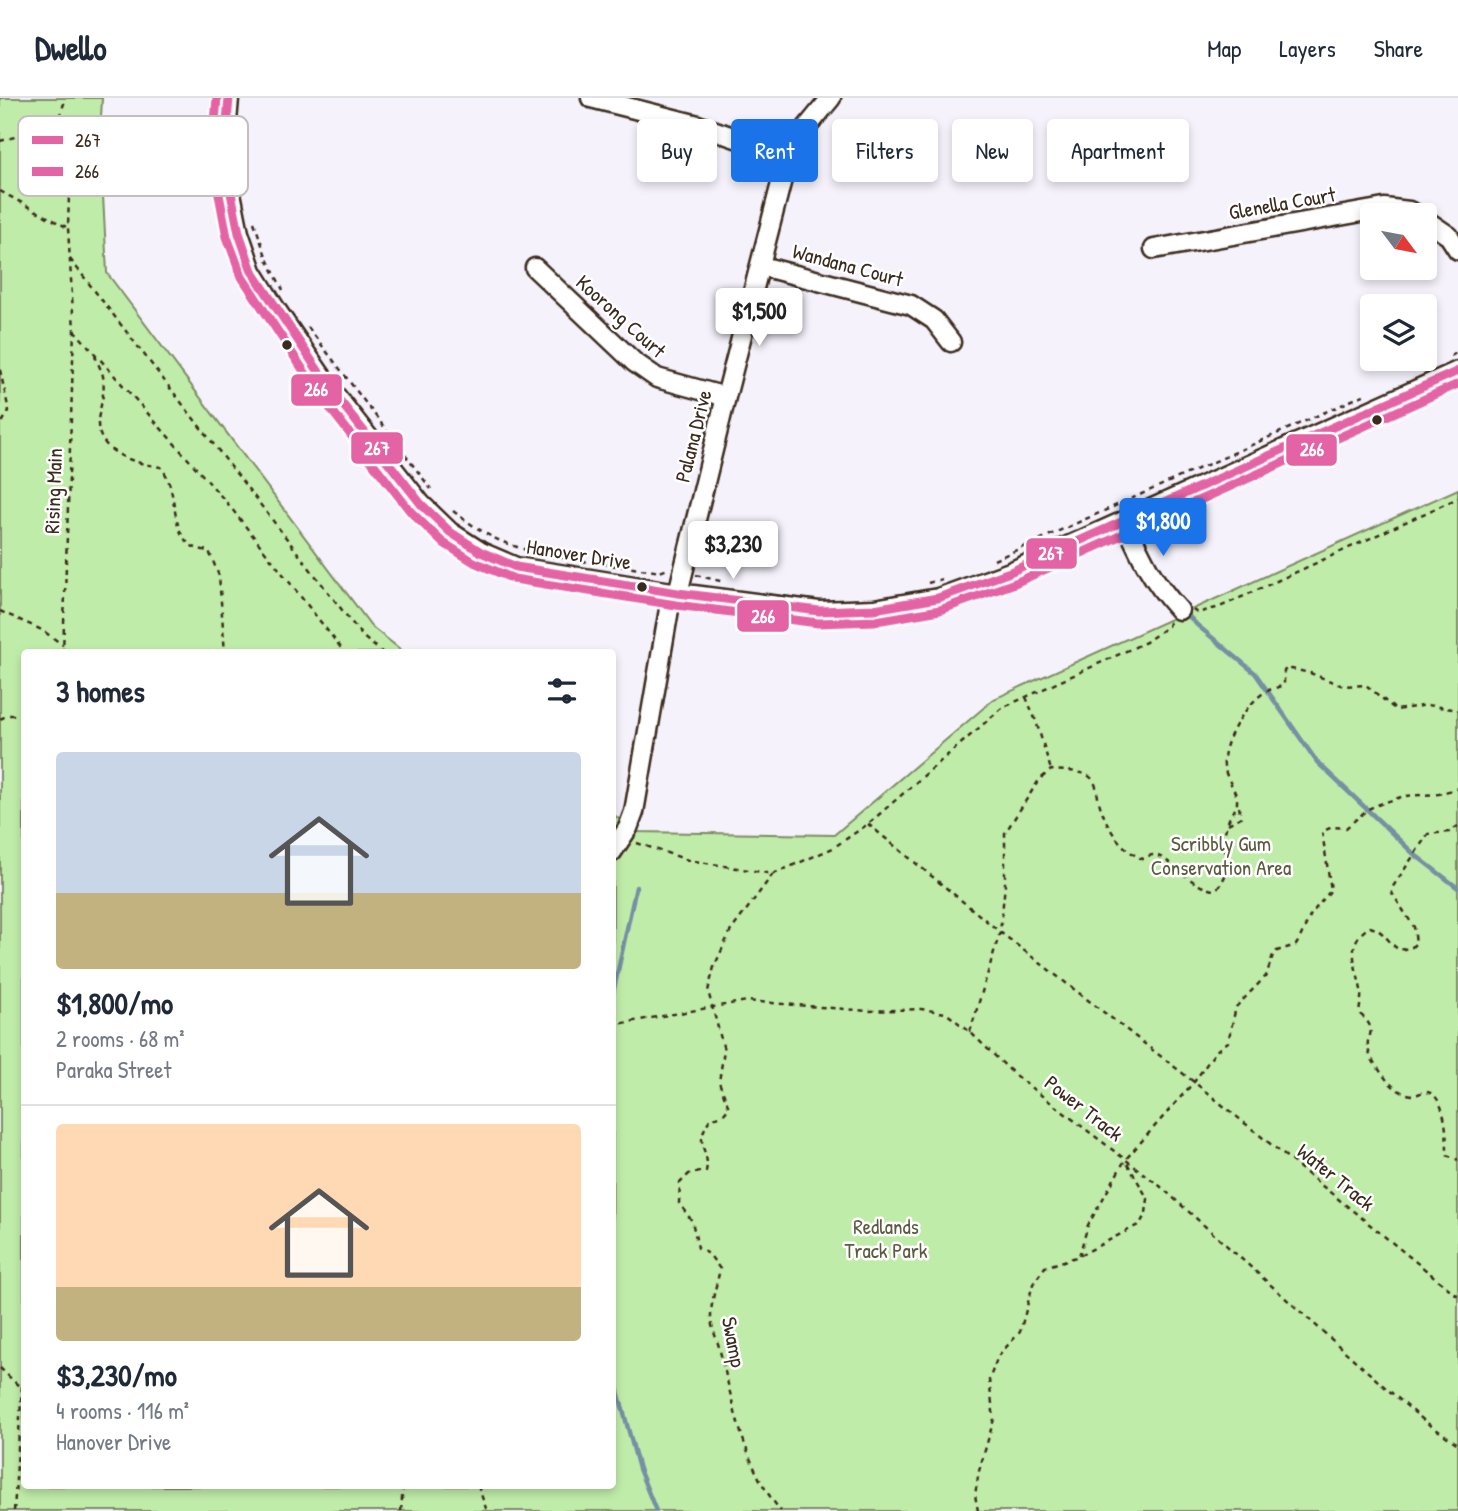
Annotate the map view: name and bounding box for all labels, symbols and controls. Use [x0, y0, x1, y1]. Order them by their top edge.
text: Dwello [35, 26, 107, 70]
text: Map [1207, 32, 1241, 64]
text: Layers [1279, 32, 1336, 64]
text: Share [1374, 32, 1423, 64]
legend [18, 116, 248, 196]
chip: Buy [637, 119, 717, 182]
chip: Rent [731, 119, 818, 182]
chip: Filters [832, 119, 938, 182]
chip: New [952, 119, 1033, 182]
chip: Apartment [1047, 119, 1189, 182]
text: 267 [75, 127, 101, 153]
text: 266 [75, 158, 99, 184]
street label: Glenella Court [1226, 179, 1338, 227]
north arrow [1360, 203, 1437, 280]
map controls [1360, 203, 1437, 371]
street label: Wandana Court [790, 236, 907, 294]
street label: Koorong Court [570, 268, 673, 365]
pin: $1,500 [702, 288, 816, 348]
button: layers [1360, 294, 1437, 371]
text: $1,500 [732, 295, 787, 326]
unlabelled marker [280, 338, 294, 352]
line badge: 266 [290, 373, 343, 407]
text: 266 [304, 376, 328, 402]
street label: Palana Drive [668, 387, 718, 485]
unlabelled marker [1370, 413, 1384, 427]
line badge: 267 [350, 431, 404, 465]
line badge: 266 [1285, 433, 1338, 467]
text: 267 [364, 435, 390, 461]
text: 266 [1300, 436, 1324, 462]
street label: Rising Main [37, 448, 69, 534]
pin: $1,800 [1106, 498, 1220, 558]
text: $1,800 [1135, 505, 1191, 536]
pin: $3,230 [676, 522, 790, 581]
text: $3,230 [704, 528, 762, 559]
street label: Hanover Drive [525, 531, 633, 577]
line badge: 267 [1025, 537, 1078, 570]
text: 267 [1038, 540, 1064, 566]
unlabelled marker [635, 580, 649, 594]
line badge: 266 [736, 599, 790, 633]
text: 266 [751, 603, 775, 629]
text: 3 homes [56, 671, 145, 711]
icon: filters [543, 672, 581, 710]
icon: home [256, 798, 382, 924]
park label: Scribbly Gum Conservation Area [1151, 829, 1291, 882]
text: $1,800/mo [56, 983, 173, 1023]
text: 2 rooms · 68 m² [56, 1023, 184, 1054]
text: Paraka Street [56, 1054, 171, 1085]
street label: Power Track [1039, 1068, 1130, 1148]
street label: Water Track [1291, 1137, 1381, 1218]
icon: home [256, 1170, 382, 1296]
park label: Redlands Track Park [845, 1212, 928, 1265]
street label: Swamp [715, 1314, 753, 1370]
text: $3,230/mo [56, 1355, 177, 1395]
text: 4 rooms · 116 m² [56, 1395, 189, 1426]
text: Hanover Drive [56, 1426, 171, 1457]

